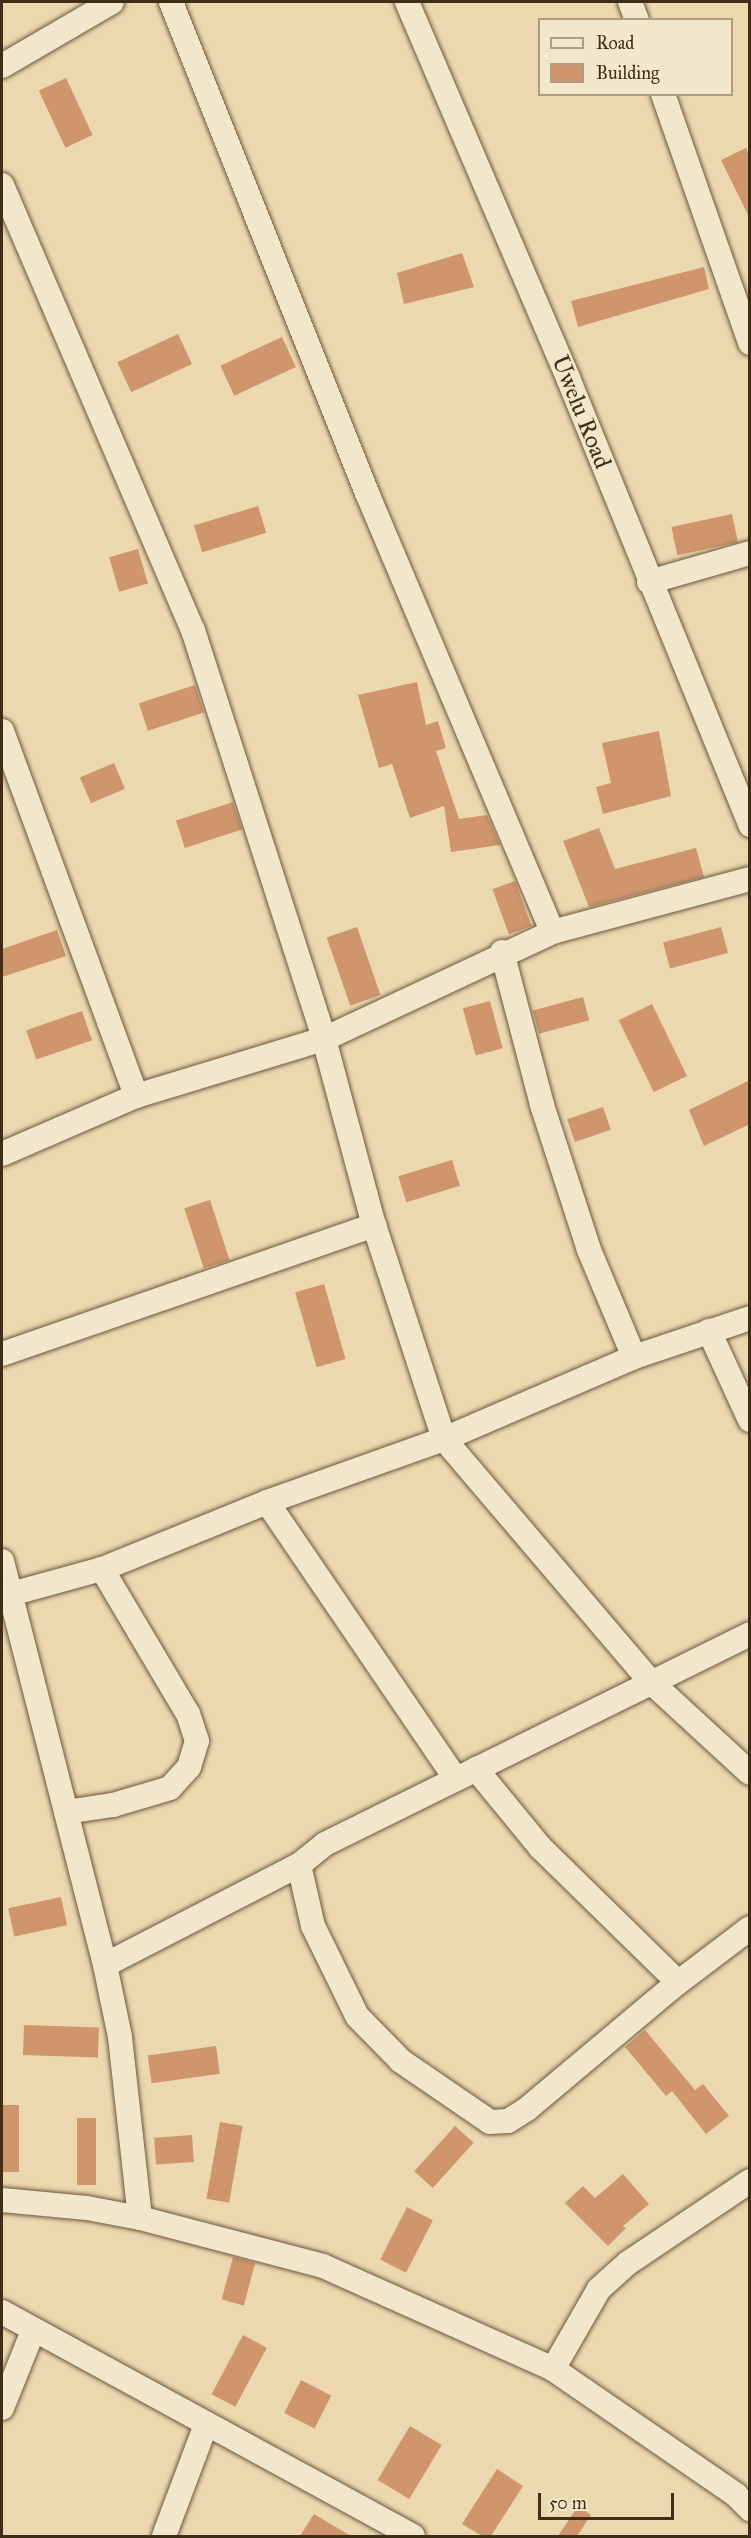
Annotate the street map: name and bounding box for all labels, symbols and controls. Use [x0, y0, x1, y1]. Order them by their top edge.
legend [538, 18, 733, 96]
text: Road [596, 32, 634, 54]
text: Building [596, 62, 659, 84]
street label: Uwelu Road [545, 351, 617, 473]
scale bar [541, 2481, 678, 2519]
text: 50 m [549, 2492, 587, 2514]

